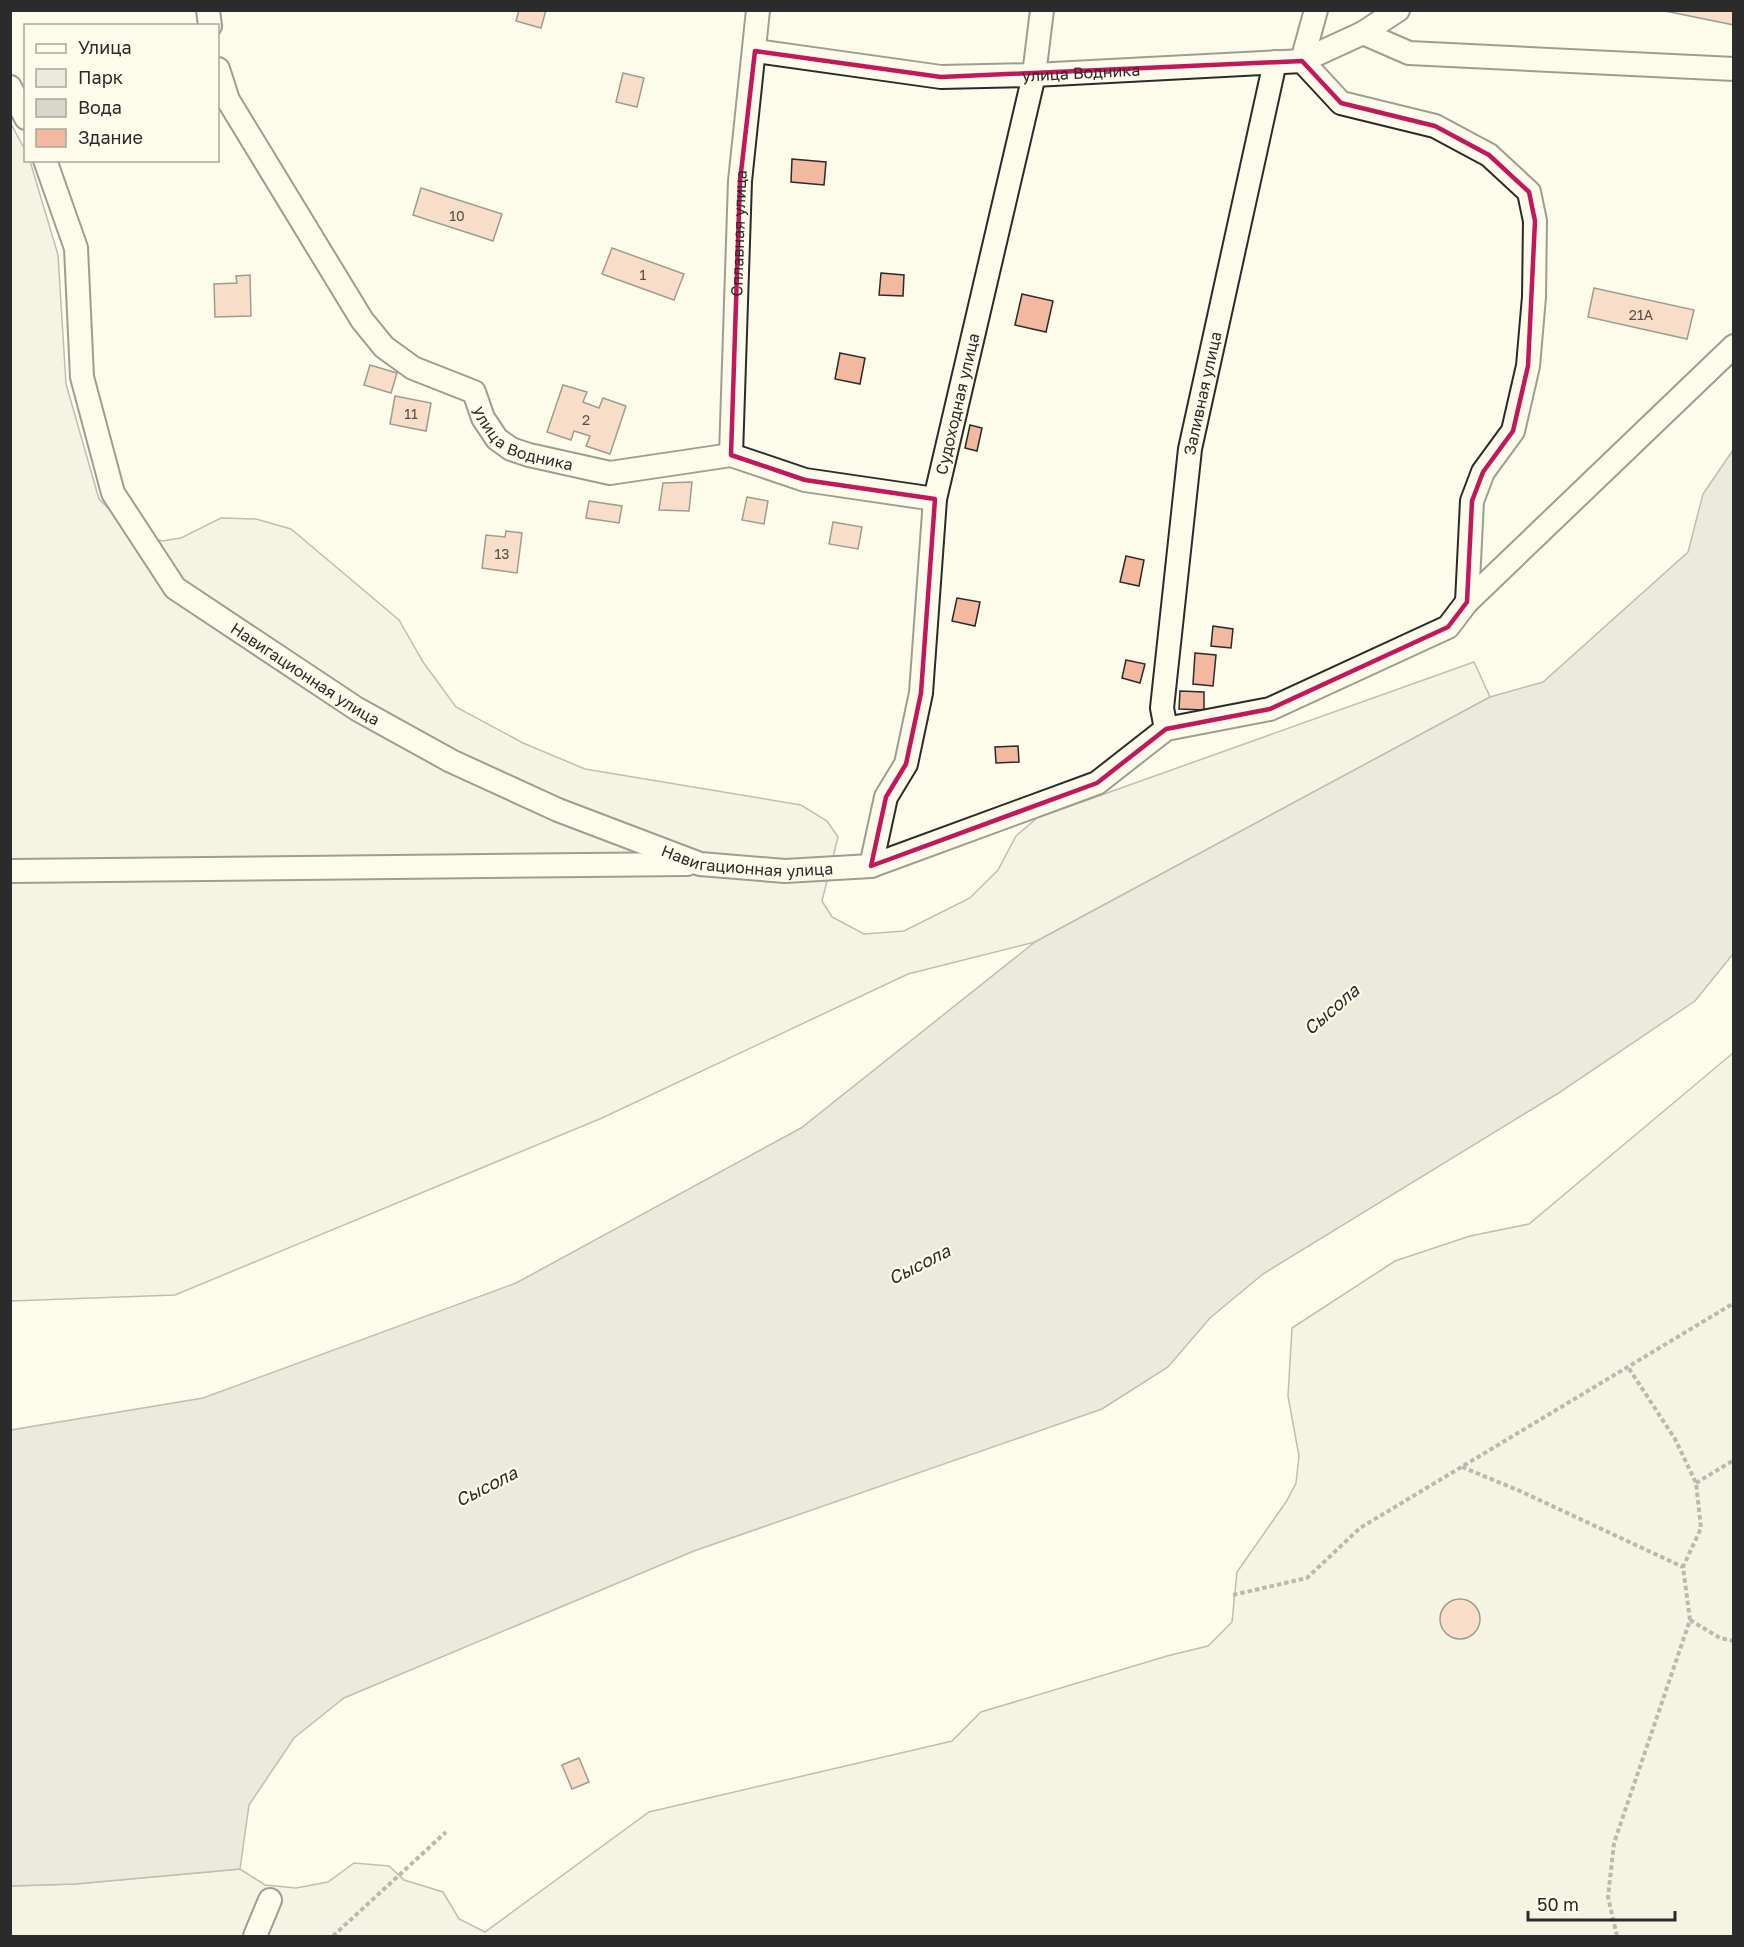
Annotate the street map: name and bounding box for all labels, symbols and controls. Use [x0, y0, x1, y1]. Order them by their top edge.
legend [24, 24, 219, 162]
text: Улица [78, 36, 132, 58]
street label: улица Водника [1022, 59, 1141, 85]
text: Парк [78, 66, 123, 88]
text: Вода [78, 96, 122, 118]
text: Здание [78, 126, 143, 148]
street label: Сплавная улица [726, 169, 751, 297]
house number: 10 [449, 207, 465, 224]
house number: 1 [640, 266, 647, 283]
house number: 21А [1629, 306, 1654, 323]
street label: Заливная улица [1179, 329, 1226, 456]
street label: Судоходная улица [931, 331, 983, 477]
street label: улица Водника [470, 403, 575, 475]
house number: 11 [404, 405, 418, 422]
house number: 2 [582, 411, 590, 428]
house number: 13 [495, 545, 509, 562]
street label: Навигационная улица [227, 618, 383, 730]
street label: Навигационная улица [659, 840, 834, 881]
water label: Сысола [1299, 978, 1364, 1039]
water label: Сысола [884, 1239, 954, 1289]
water label: Сысола [451, 1461, 521, 1511]
scale bar [1528, 1884, 1675, 1922]
text: 50 m [1537, 1893, 1579, 1915]

